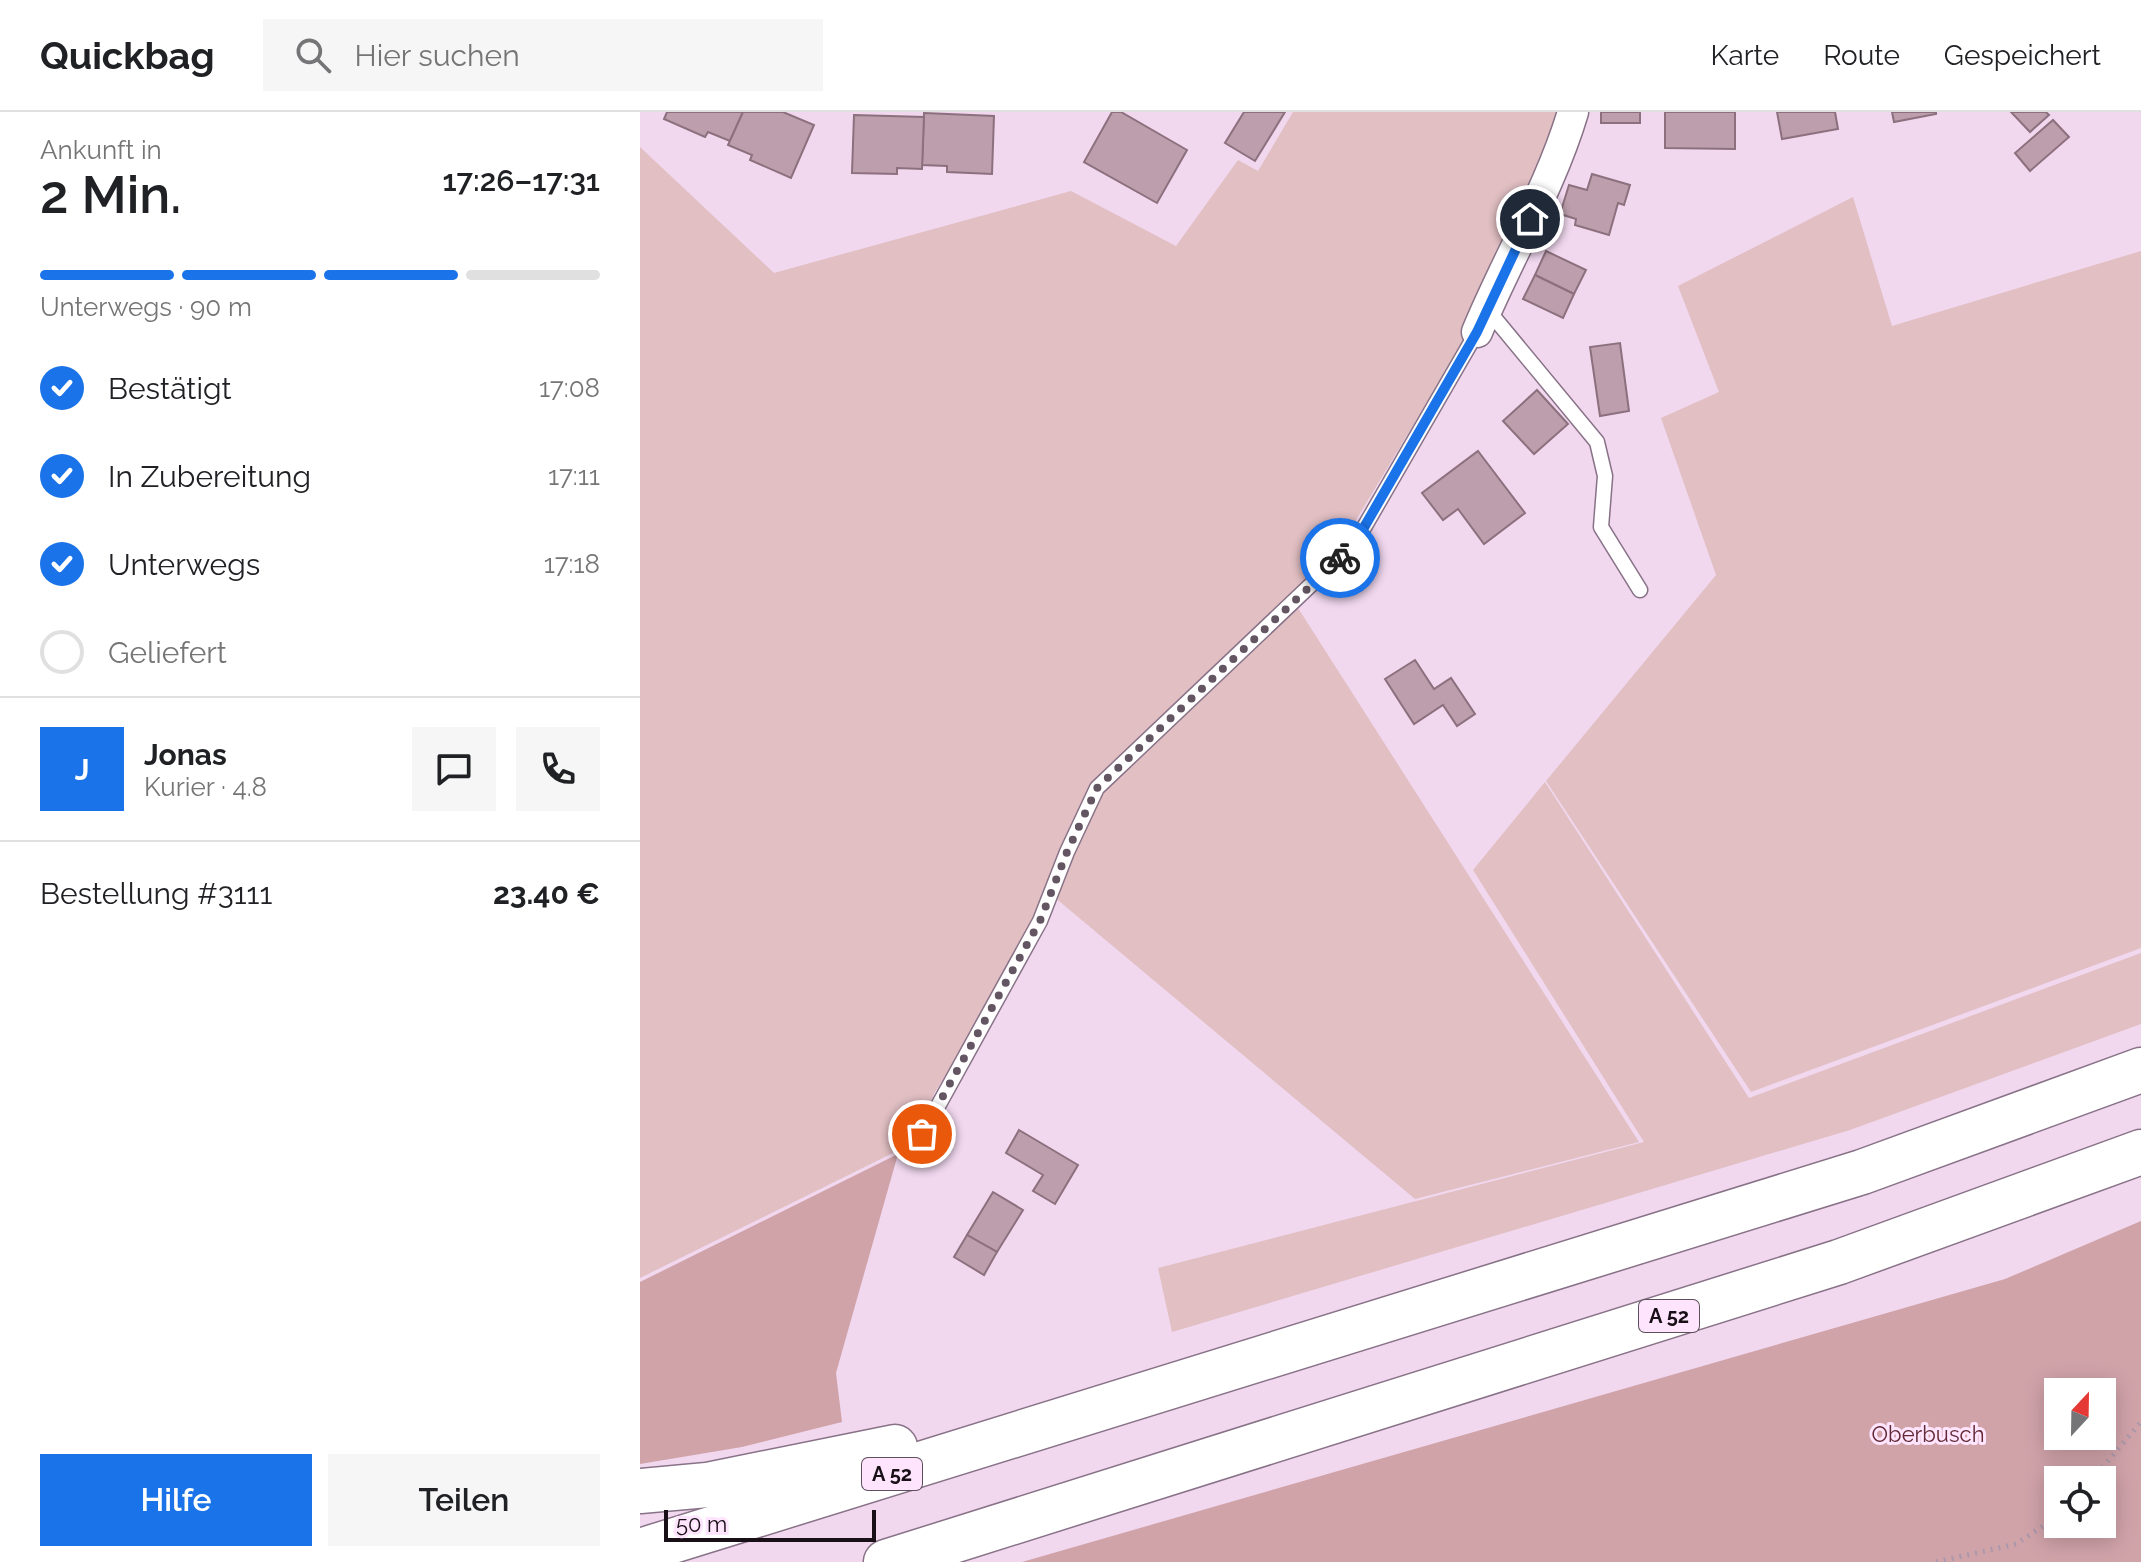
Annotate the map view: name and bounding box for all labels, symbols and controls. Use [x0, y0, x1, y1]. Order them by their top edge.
search box [263, 19, 823, 91]
text: Quickbag [40, 33, 215, 78]
icon: search [291, 33, 335, 77]
text: Hier suchen [355, 38, 520, 73]
text: Karte [1710, 39, 1779, 72]
text: Route [1823, 39, 1900, 72]
text: Gespeichert [1944, 39, 2101, 72]
text: Ankunft in [40, 135, 162, 165]
text: 17:26–17:31 [442, 163, 600, 198]
text: 2 Min. [40, 164, 181, 225]
pin [1496, 185, 1564, 253]
icon: home [1508, 197, 1552, 241]
text: Unterwegs · 90 m [40, 292, 252, 322]
icon: check [40, 366, 84, 410]
text: Bestätigt [108, 371, 232, 406]
text: 17:08 [539, 373, 600, 403]
icon: check [40, 454, 84, 498]
text: In Zubereitung [108, 459, 311, 494]
text: 17:11 [548, 461, 600, 491]
courier [1300, 518, 1380, 598]
icon: bike [1318, 536, 1362, 580]
icon: check [40, 542, 84, 586]
text: Unterwegs [108, 547, 260, 582]
text: 17:18 [544, 549, 600, 579]
text: Geliefert [108, 635, 227, 670]
button: chat [412, 727, 496, 811]
button: phone [516, 727, 600, 811]
text: Jonas [144, 737, 227, 772]
text: J [75, 752, 89, 787]
text: Kurier · 4.8 [144, 772, 267, 802]
text: Bestellung #3111 [40, 876, 272, 911]
text: 23.40 € [493, 876, 600, 911]
pin [888, 1100, 956, 1168]
icon: bag [900, 1112, 944, 1156]
road number: A 52 [1639, 1300, 1699, 1332]
north arrow [2044, 1378, 2116, 1450]
map controls [2044, 1378, 2116, 1538]
park label: Oberbusch [1872, 1421, 1984, 1447]
button: Hilfe [40, 1454, 312, 1546]
button: Teilen [328, 1454, 600, 1546]
road number: A 52 [862, 1458, 922, 1490]
button: locate [2044, 1466, 2116, 1538]
scale bar [664, 1506, 876, 1542]
text: 50 m [676, 1511, 727, 1537]

